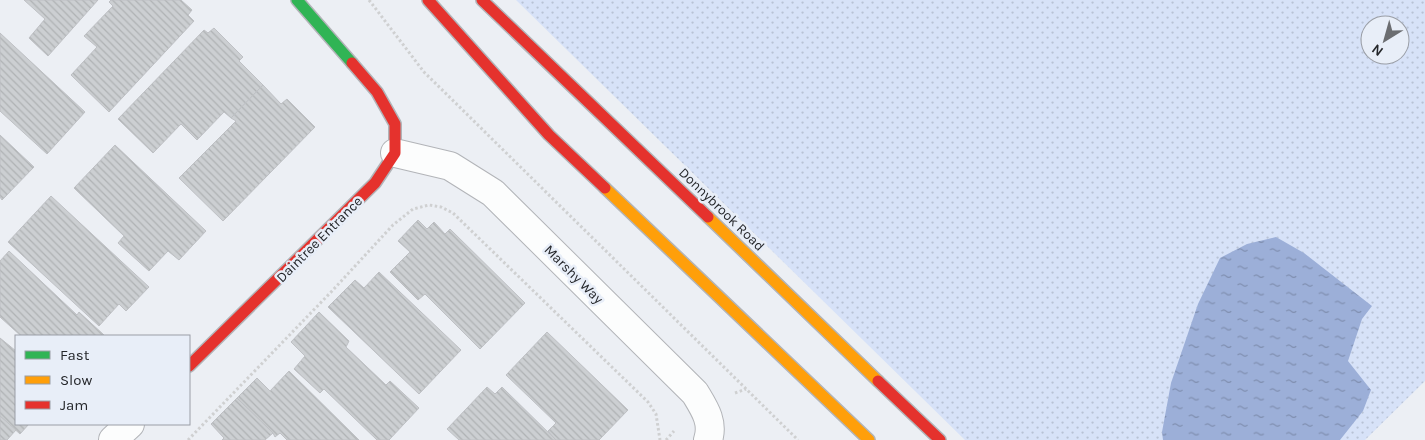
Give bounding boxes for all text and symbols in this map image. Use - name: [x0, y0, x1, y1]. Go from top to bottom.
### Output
- north arrow: [1360, 15, 1410, 65]
- text: N: [1368, 40, 1387, 60]
- street label: Donnybrook Road: [675, 164, 768, 255]
- street label: Daintree Entrance: [273, 193, 366, 286]
- street label: Marshy Way: [541, 241, 607, 308]
- legend: [15, 335, 190, 425]
- text: Fast: [60, 346, 90, 364]
- text: Slow: [60, 371, 92, 389]
- text: Jam: [60, 396, 88, 414]

